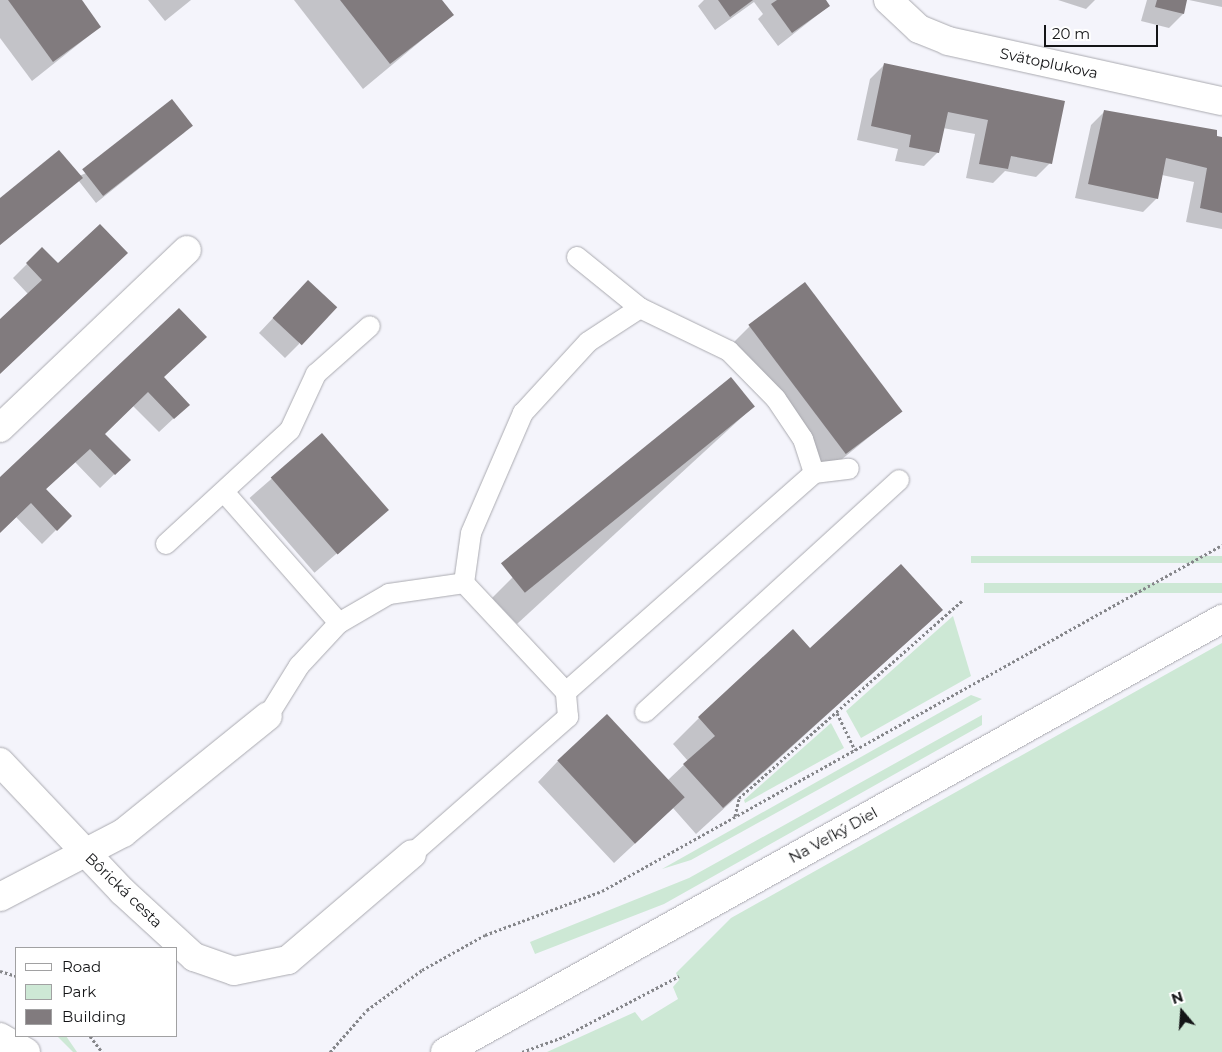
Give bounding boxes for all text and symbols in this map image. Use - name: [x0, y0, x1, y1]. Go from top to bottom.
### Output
- scale bar: [1047, 15, 1161, 47]
- text: 20 m: [1052, 24, 1090, 43]
- street label: Svätoplukova: [998, 44, 1100, 82]
- street label: Na Veľký Diel: [786, 803, 880, 867]
- street label: Bôrická cesta: [82, 849, 166, 931]
- legend: [15, 947, 178, 1037]
- text: Road: [62, 957, 101, 976]
- text: Park: [62, 982, 96, 1001]
- north arrow: [1157, 987, 1207, 1037]
- text: N: [1169, 987, 1186, 1008]
- text: Building: [62, 1007, 126, 1026]

